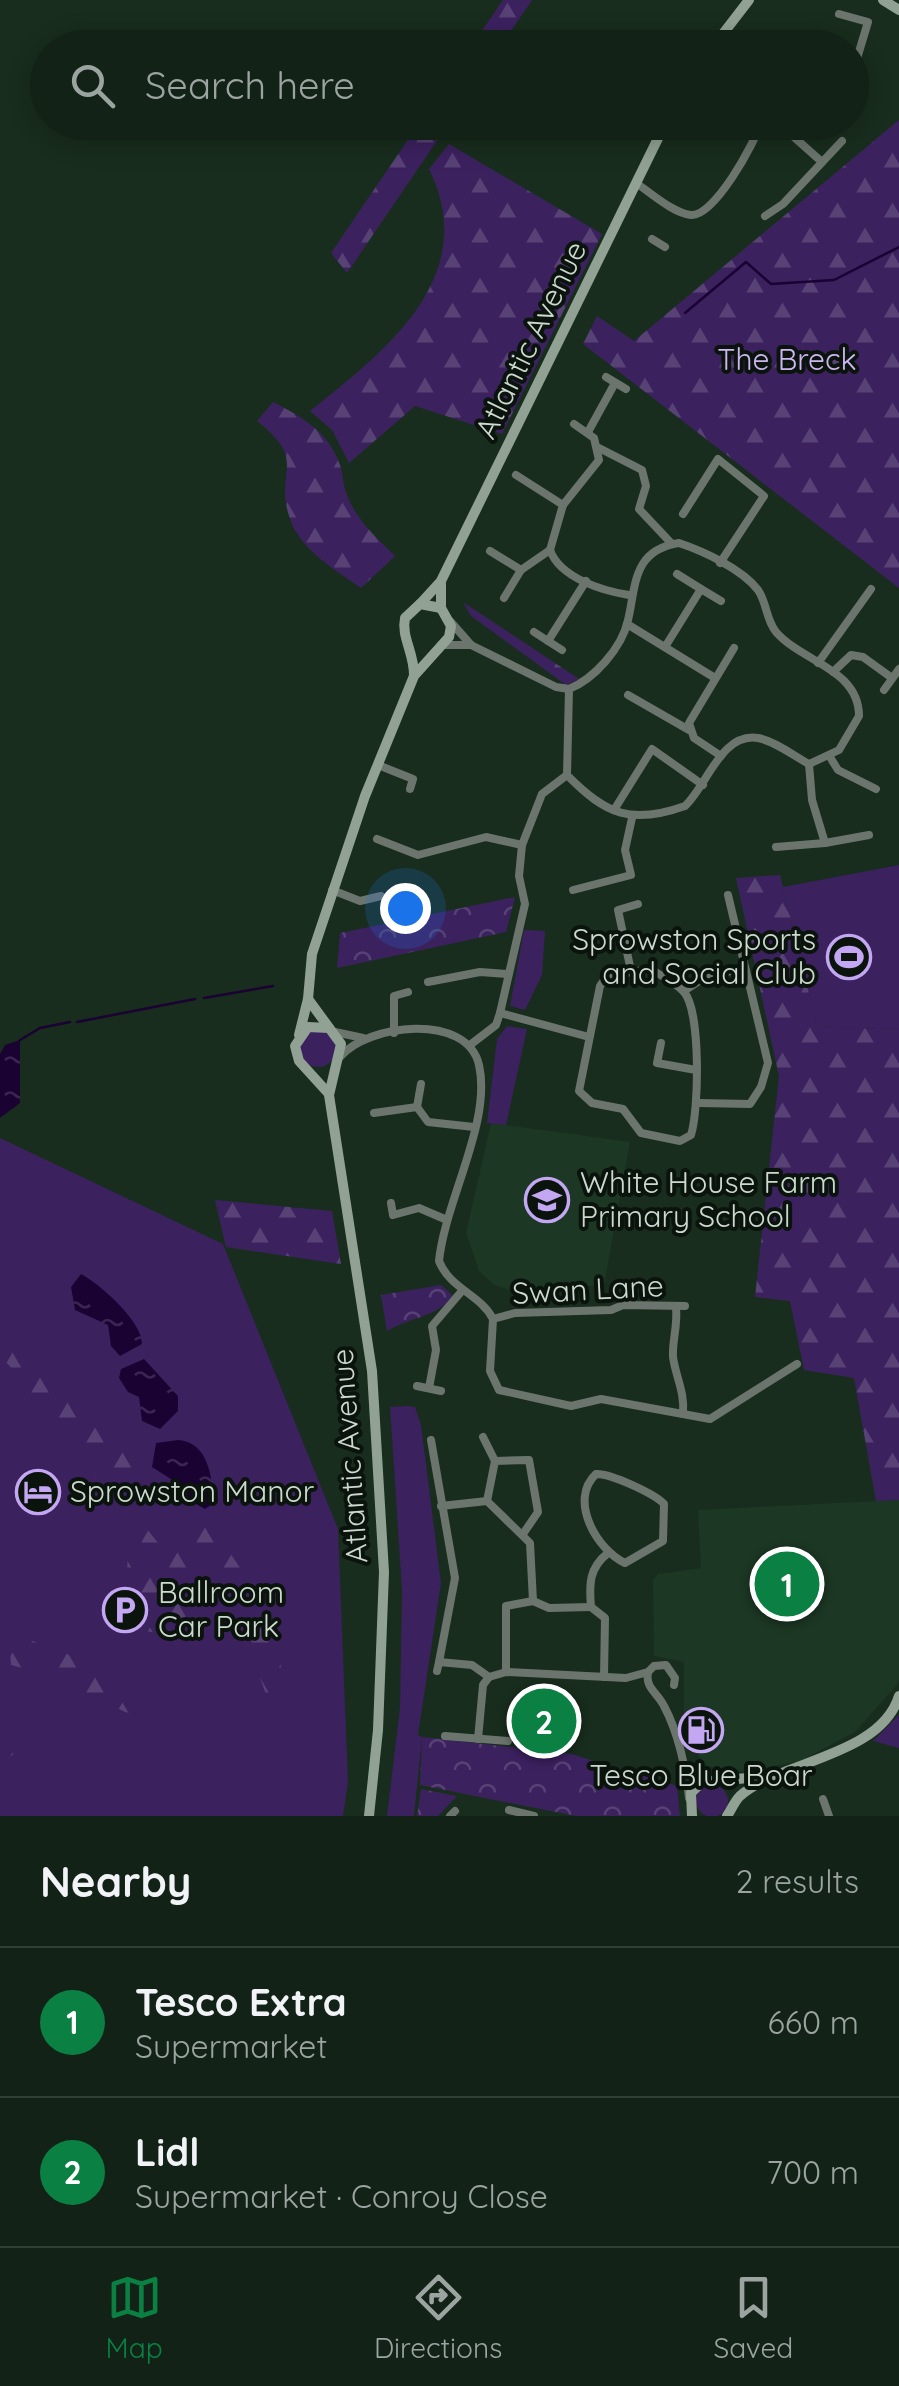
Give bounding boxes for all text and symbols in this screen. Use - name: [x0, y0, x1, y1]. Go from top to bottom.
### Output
- search box: [30, 30, 869, 140]
- icon: search: [65, 58, 120, 113]
- text: Search here: [145, 61, 355, 109]
- street label: Atlantic Avenue: [466, 235, 594, 444]
- park label: The Breck: [717, 340, 857, 378]
- your location: [380, 883, 431, 934]
- place label: Sprowston Sports and Social Club: [572, 920, 816, 992]
- sports icon: Sprowston Sports and Social Club: [826, 934, 872, 980]
- place label: White House Farm Primary School: [580, 1163, 837, 1235]
- school or university icon: White House Farm Primary School: [524, 1177, 570, 1223]
- street label: Swan Lane: [511, 1266, 665, 1312]
- street label: Atlantic Avenue: [323, 1348, 375, 1565]
- hotel icon: Sprowston Manor: [15, 1469, 61, 1515]
- place label: Sprowston Manor: [70, 1472, 315, 1510]
- pin: 1: [754, 1546, 820, 1622]
- place label: Ballroom Car Park: [158, 1573, 284, 1645]
- parking icon: Ballroom Car Park: [102, 1587, 148, 1633]
- pin: 2: [512, 1684, 576, 1758]
- fuel station icon: Tesco Blue Boar: [678, 1707, 724, 1753]
- place label: Tesco Blue Boar: [589, 1756, 813, 1794]
- text: Nearby: [40, 1855, 191, 1908]
- text: 2 results: [736, 1861, 859, 1901]
- text: Tesco Extra: [135, 1978, 347, 2026]
- text: 1: [66, 2002, 79, 2042]
- text: 660 m: [768, 2002, 859, 2042]
- text: Supermarket: [135, 2026, 327, 2066]
- text: Lidl: [135, 2128, 199, 2176]
- text: 2: [63, 2152, 82, 2192]
- text: 700 m: [767, 2152, 859, 2192]
- text: Supermarket · Conroy Close: [135, 2176, 548, 2216]
- tab: Map: [106, 2270, 163, 2365]
- tab: Directions: [374, 2270, 502, 2365]
- tab: Saved: [714, 2270, 793, 2365]

